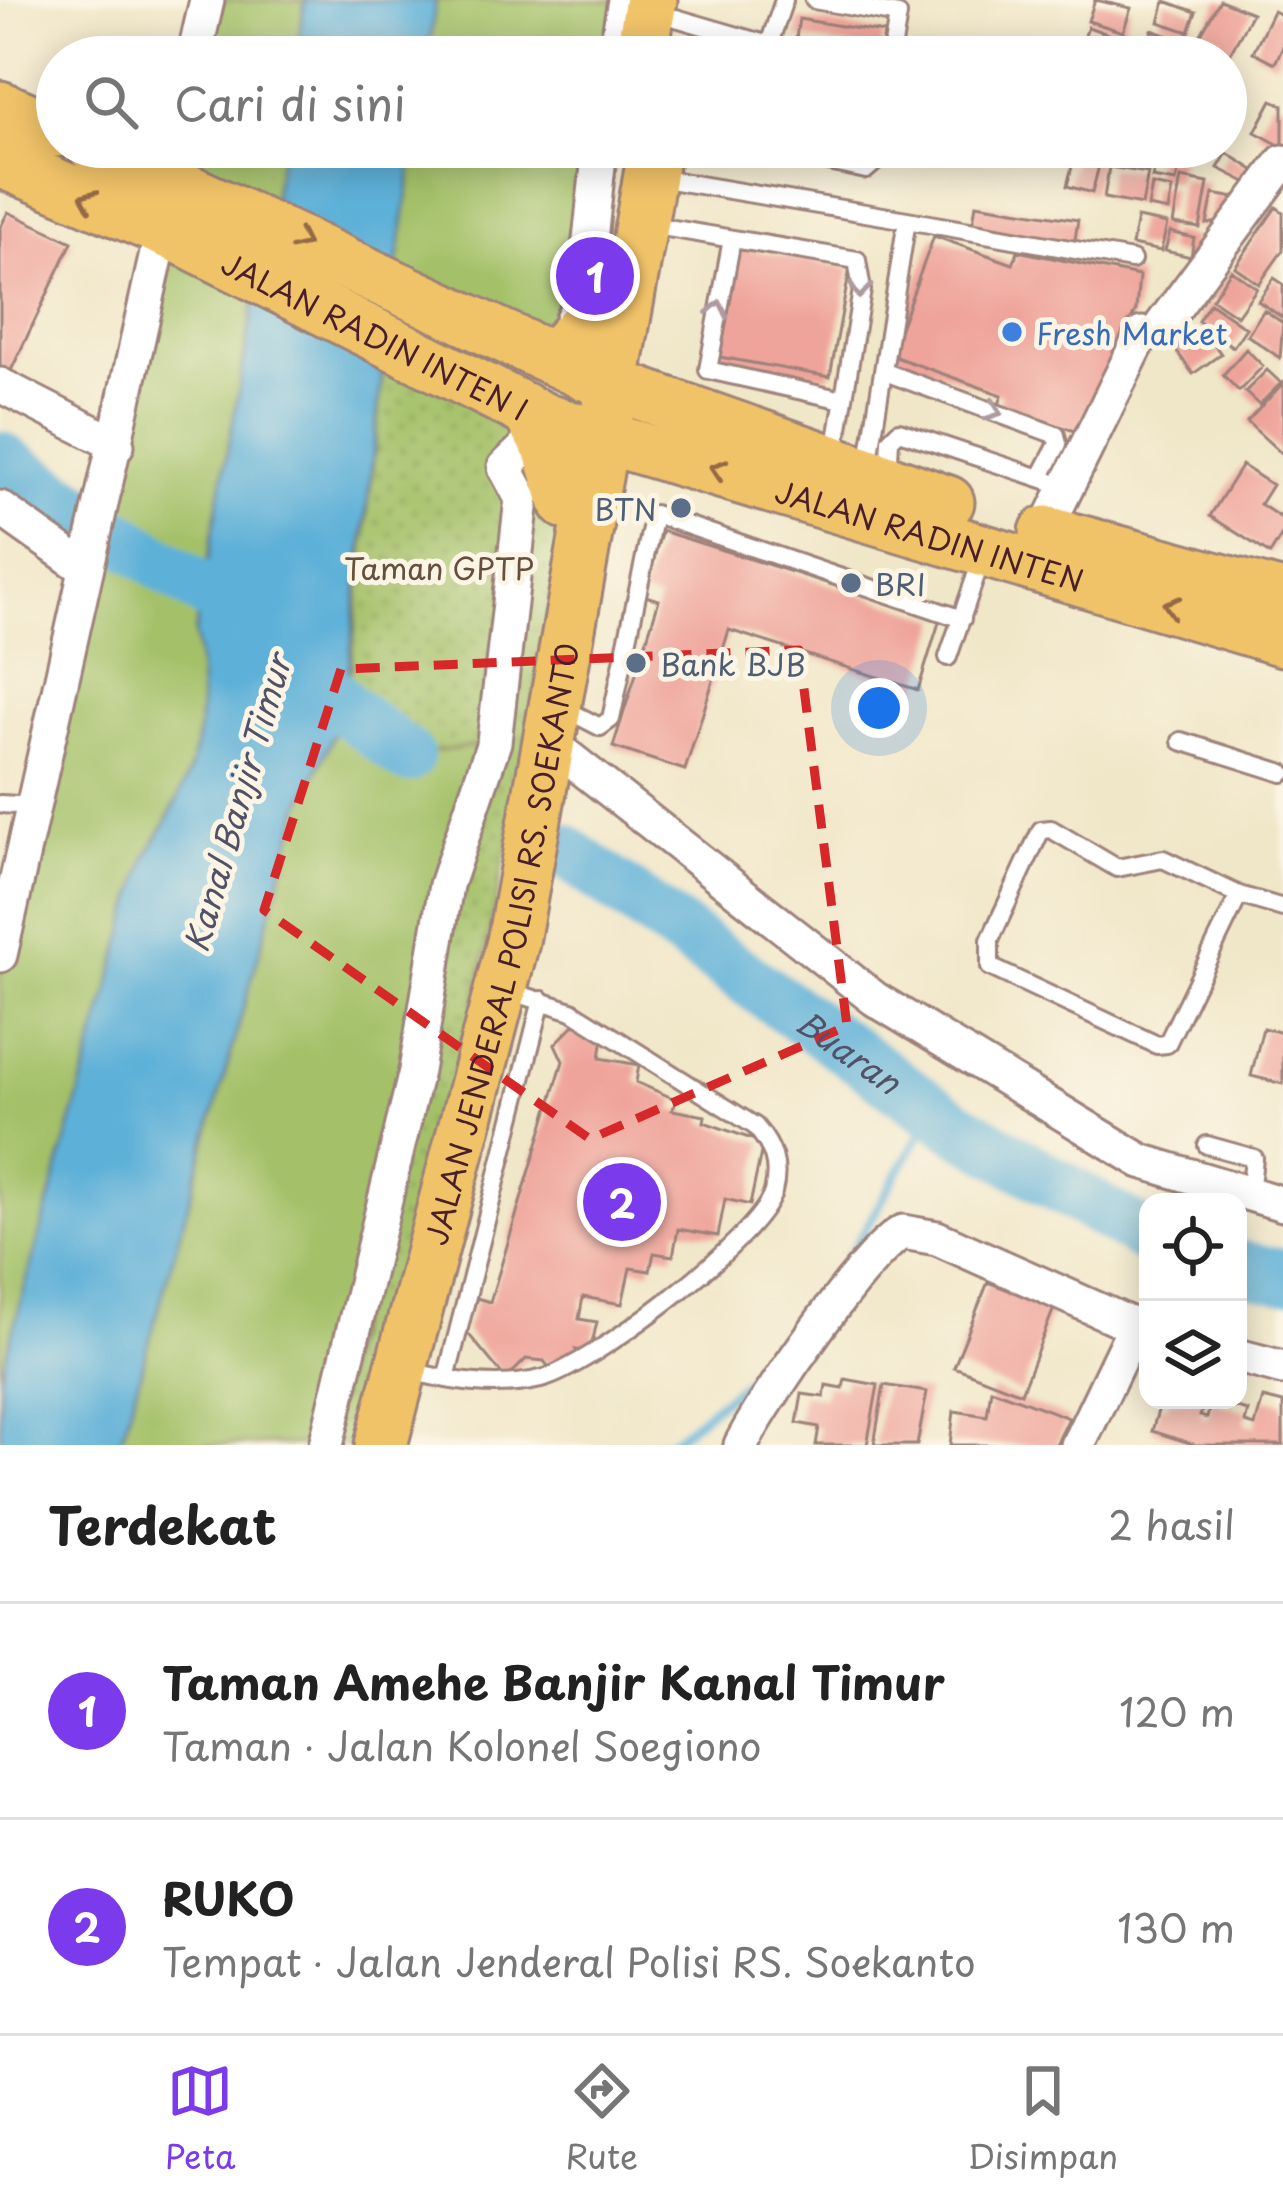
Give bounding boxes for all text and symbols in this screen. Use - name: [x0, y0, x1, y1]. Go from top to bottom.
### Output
- search box: [36, 36, 1247, 168]
- text: Cari di sini: [174, 68, 406, 136]
- icon: search: [78, 69, 144, 135]
- one-way arrow: [79, 189, 100, 213]
- one-way arrow: [289, 227, 310, 250]
- pin: 1: [556, 231, 634, 321]
- street label: JALAN RADIN INTEN I: [214, 240, 537, 430]
- one-way arrow: [848, 281, 873, 300]
- one-way arrow: [704, 300, 729, 320]
- place label: Fresh Market: [1036, 310, 1228, 355]
- marker: Fresh Market: [999, 319, 1025, 345]
- one-way arrow: [982, 397, 1003, 421]
- one-way arrow: [708, 458, 729, 483]
- street label: JALAN RADIN INTEN: [770, 467, 1089, 602]
- place label: BTN: [594, 486, 657, 531]
- marker: BTN: [668, 495, 694, 521]
- park label: Taman GPTP: [344, 545, 534, 590]
- place label: BRI: [875, 561, 926, 606]
- marker: BRI: [838, 570, 864, 596]
- one-way arrow: [1161, 595, 1182, 620]
- street label: JALAN JENDERAL POLISI RS. SOEKANTO: [412, 639, 589, 1250]
- place label: Bank BJB: [660, 641, 806, 686]
- water label: Kanal Banjir Timur: [170, 644, 304, 957]
- marker: Bank BJB: [623, 650, 649, 676]
- your location: [849, 678, 909, 738]
- water label: Buaran: [787, 997, 913, 1106]
- pin: 2: [583, 1157, 661, 1247]
- map controls: [1139, 1193, 1247, 1409]
- button: locate: [1139, 1193, 1247, 1301]
- button: layers: [1139, 1301, 1247, 1409]
- text: Terdekat: [48, 1485, 277, 1562]
- text: 2 hasil: [1108, 1494, 1235, 1553]
- text: Taman Amehe Banjir Kanal Timur: [162, 1647, 945, 1715]
- text: 1: [78, 1681, 96, 1740]
- text: 120 m: [1119, 1681, 1235, 1740]
- text: Taman · Jalan Kolonel Soegiono: [162, 1715, 762, 1774]
- text: RUKO: [162, 1863, 294, 1931]
- text: 2: [73, 1897, 101, 1956]
- text: 130 m: [1117, 1897, 1235, 1956]
- text: Tempat · Jalan Jenderal Polisi RS. Soekanto: [162, 1931, 976, 1990]
- tab: Peta: [165, 2058, 236, 2180]
- tab: Rute: [565, 2058, 638, 2180]
- tab: Disimpan: [968, 2058, 1118, 2180]

